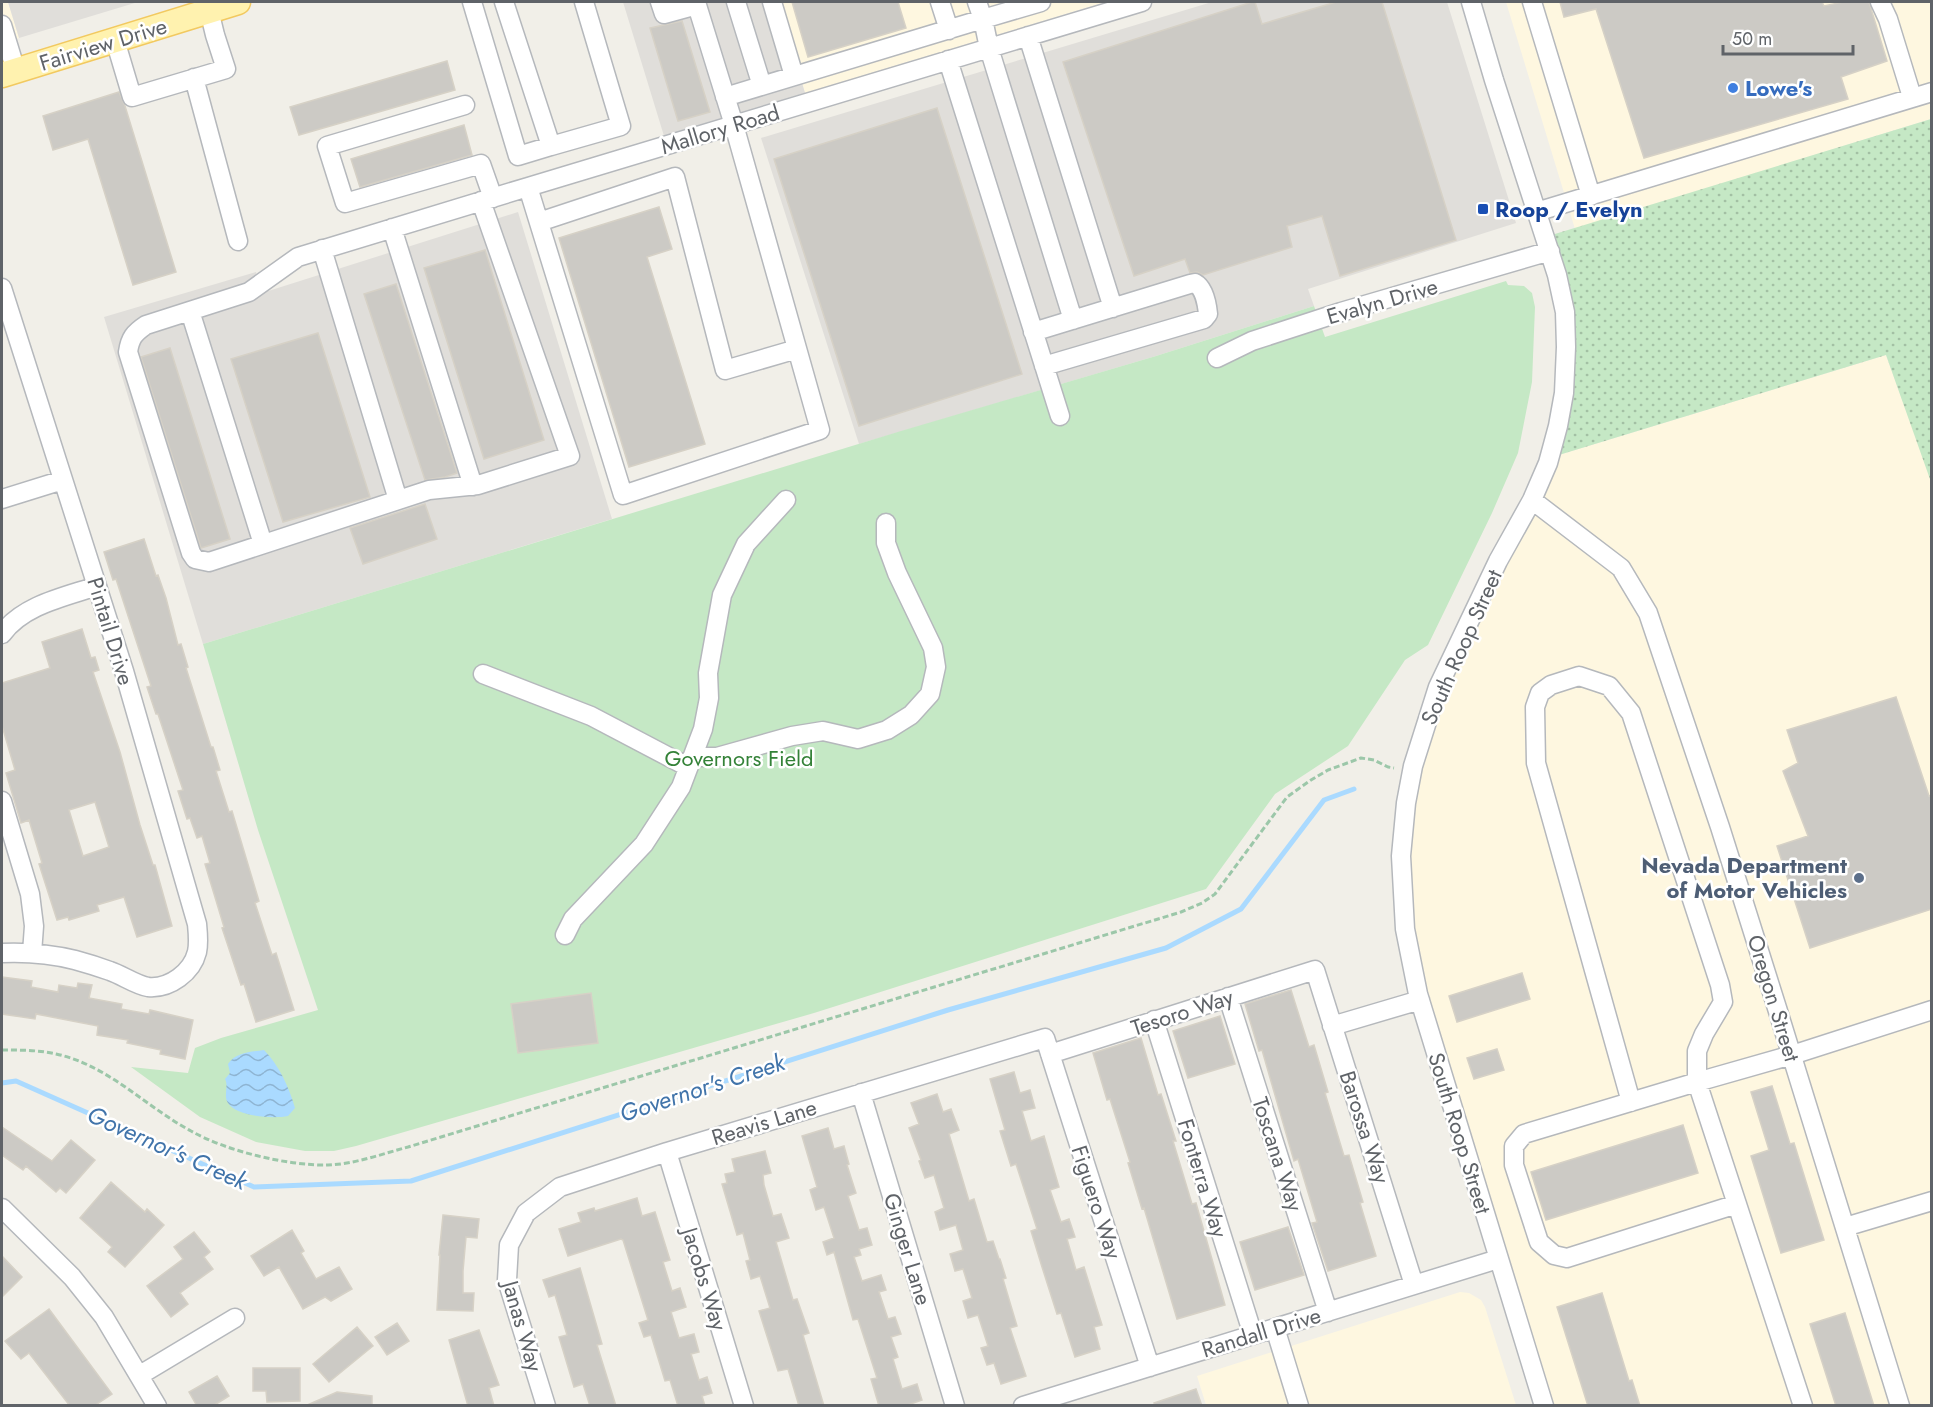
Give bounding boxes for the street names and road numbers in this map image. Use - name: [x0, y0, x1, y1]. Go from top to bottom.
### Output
- street label: Fairview Drive: [35, 9, 171, 79]
- street label: Mallory Road: [657, 96, 783, 162]
- street label: Evalyn Drive: [1323, 270, 1441, 332]
- street label: South Roop Street: [1412, 564, 1510, 730]
- street label: Pintail Drive: [79, 573, 143, 689]
- street label: Oregon Street: [1740, 931, 1809, 1066]
- street label: Tesoro Way: [1127, 980, 1238, 1044]
- street label: South Roop Street: [1420, 1048, 1500, 1218]
- street label: Barossa Way: [1332, 1067, 1398, 1188]
- street label: Reavis Lane: [708, 1091, 820, 1153]
- street label: Toscana Way: [1244, 1093, 1312, 1216]
- street label: Fonterra Way: [1170, 1115, 1236, 1242]
- street label: Figuero Way: [1064, 1141, 1131, 1263]
- street label: Ginger Lane: [876, 1189, 940, 1309]
- street label: Jacobs Way: [673, 1221, 736, 1335]
- street label: Janas Way: [494, 1274, 551, 1376]
- street label: Randall Drive: [1197, 1299, 1325, 1365]

